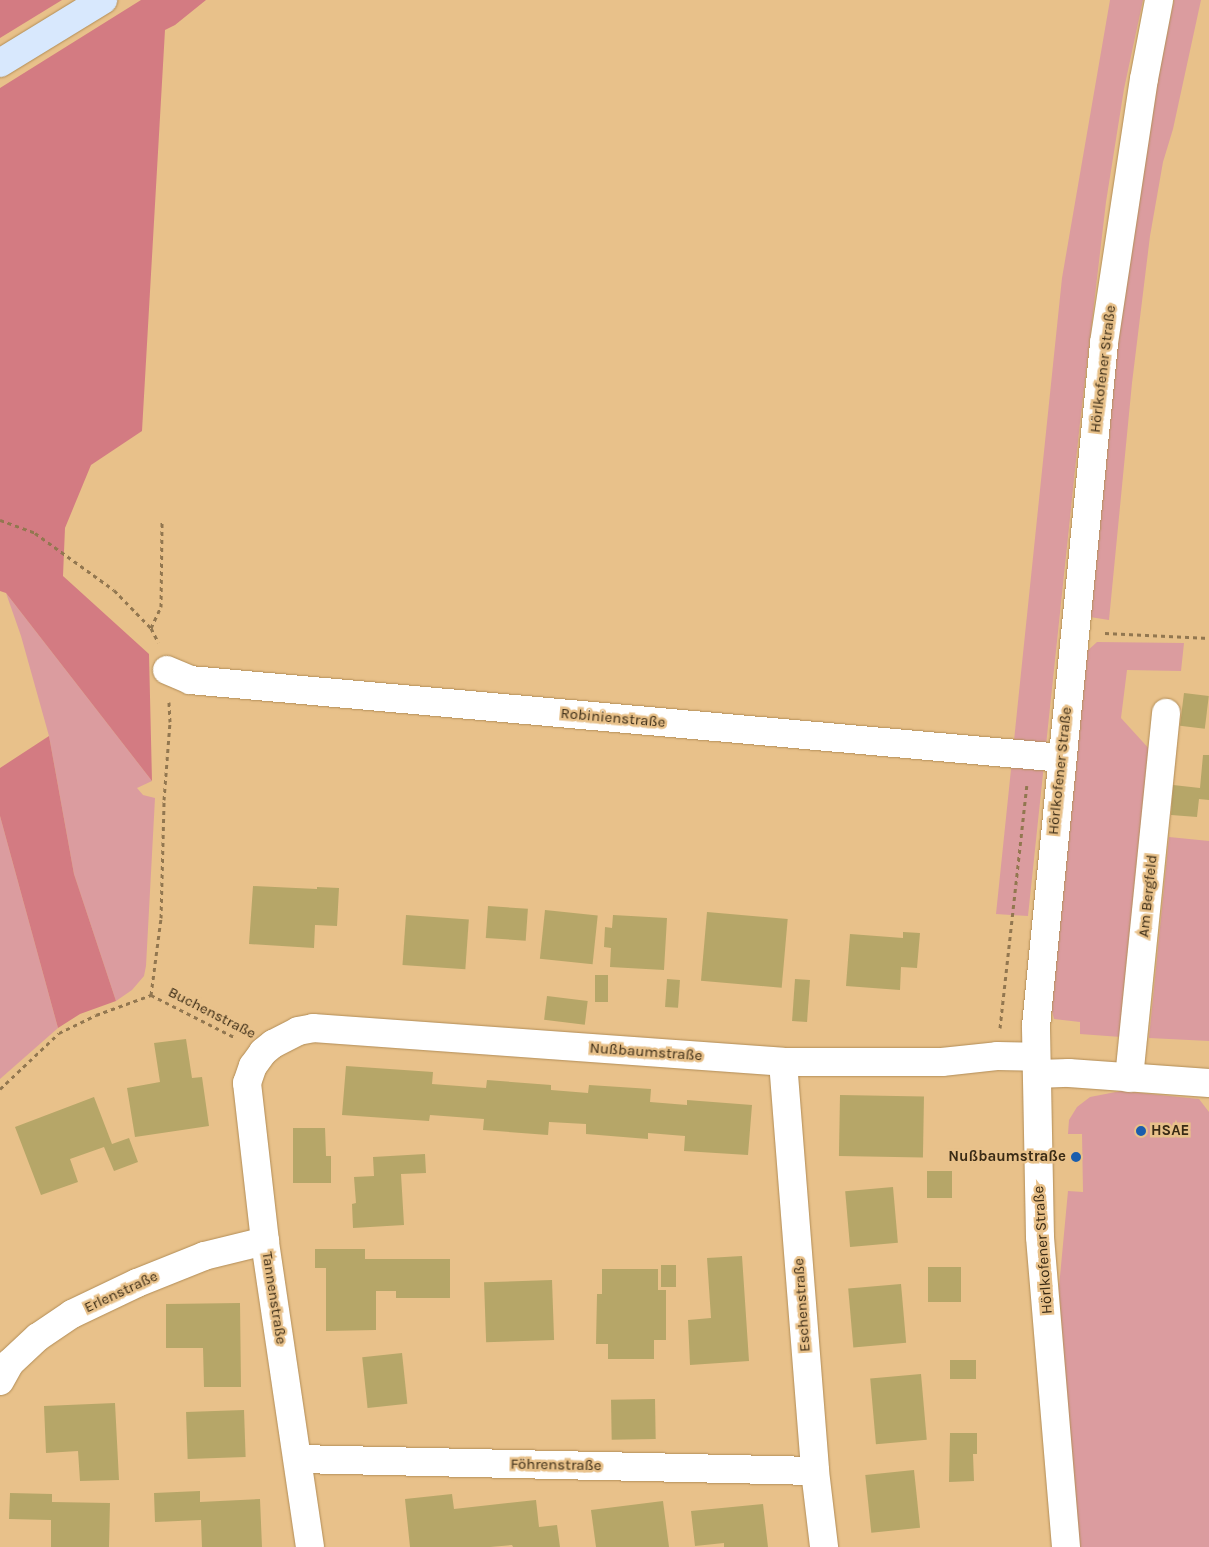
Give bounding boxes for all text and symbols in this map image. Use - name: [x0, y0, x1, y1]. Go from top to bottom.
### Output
- street label: Hörlkofener Straße: [1086, 304, 1120, 434]
- street label: Robinienstraße: [560, 704, 666, 732]
- street label: Hörlkofener Straße: [1044, 706, 1076, 836]
- street label: Am Bergfeld: [1135, 854, 1161, 938]
- street label: Buchenstraße: [165, 983, 259, 1043]
- street label: Nußbaumstraße: [589, 1039, 703, 1065]
- place label: HSAE: [1151, 1122, 1189, 1140]
- marker: HSAE: [1135, 1125, 1147, 1137]
- place label: Nußbaumstraße: [948, 1148, 1066, 1166]
- marker: Nußbaumstraße: [1070, 1151, 1082, 1163]
- street label: Hörlkofener Straße: [1030, 1185, 1056, 1315]
- street label: Tannenstraße: [258, 1250, 290, 1346]
- street label: Eschenstraße: [790, 1258, 814, 1352]
- street label: Erlenstraße: [81, 1267, 161, 1317]
- street label: Föhrenstraße: [510, 1455, 602, 1475]

